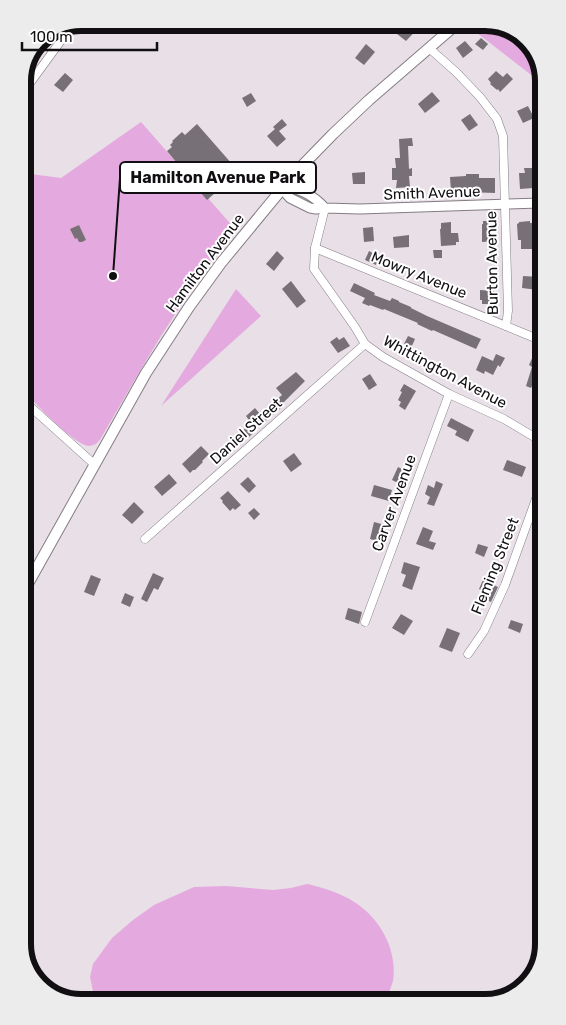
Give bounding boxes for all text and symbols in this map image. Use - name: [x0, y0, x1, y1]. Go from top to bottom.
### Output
- scale bar: [22, 20, 158, 52]
- text: 100 m: [30, 28, 72, 46]
- callout: Hamilton Avenue Park: [120, 162, 316, 193]
- text: Hamilton Avenue Park: [130, 168, 306, 187]
- street label: Smith Avenue: [383, 182, 481, 204]
- street label: Hamilton Avenue: [162, 210, 248, 316]
- street label: Burton Avenue: [482, 211, 502, 315]
- street label: Mowry Avenue: [368, 248, 470, 302]
- street label: Whittington Avenue: [380, 332, 510, 412]
- street label: Daniel Street: [206, 394, 286, 468]
- street label: Carver Avenue: [368, 452, 420, 554]
- street label: Fleming Street: [467, 515, 523, 617]

